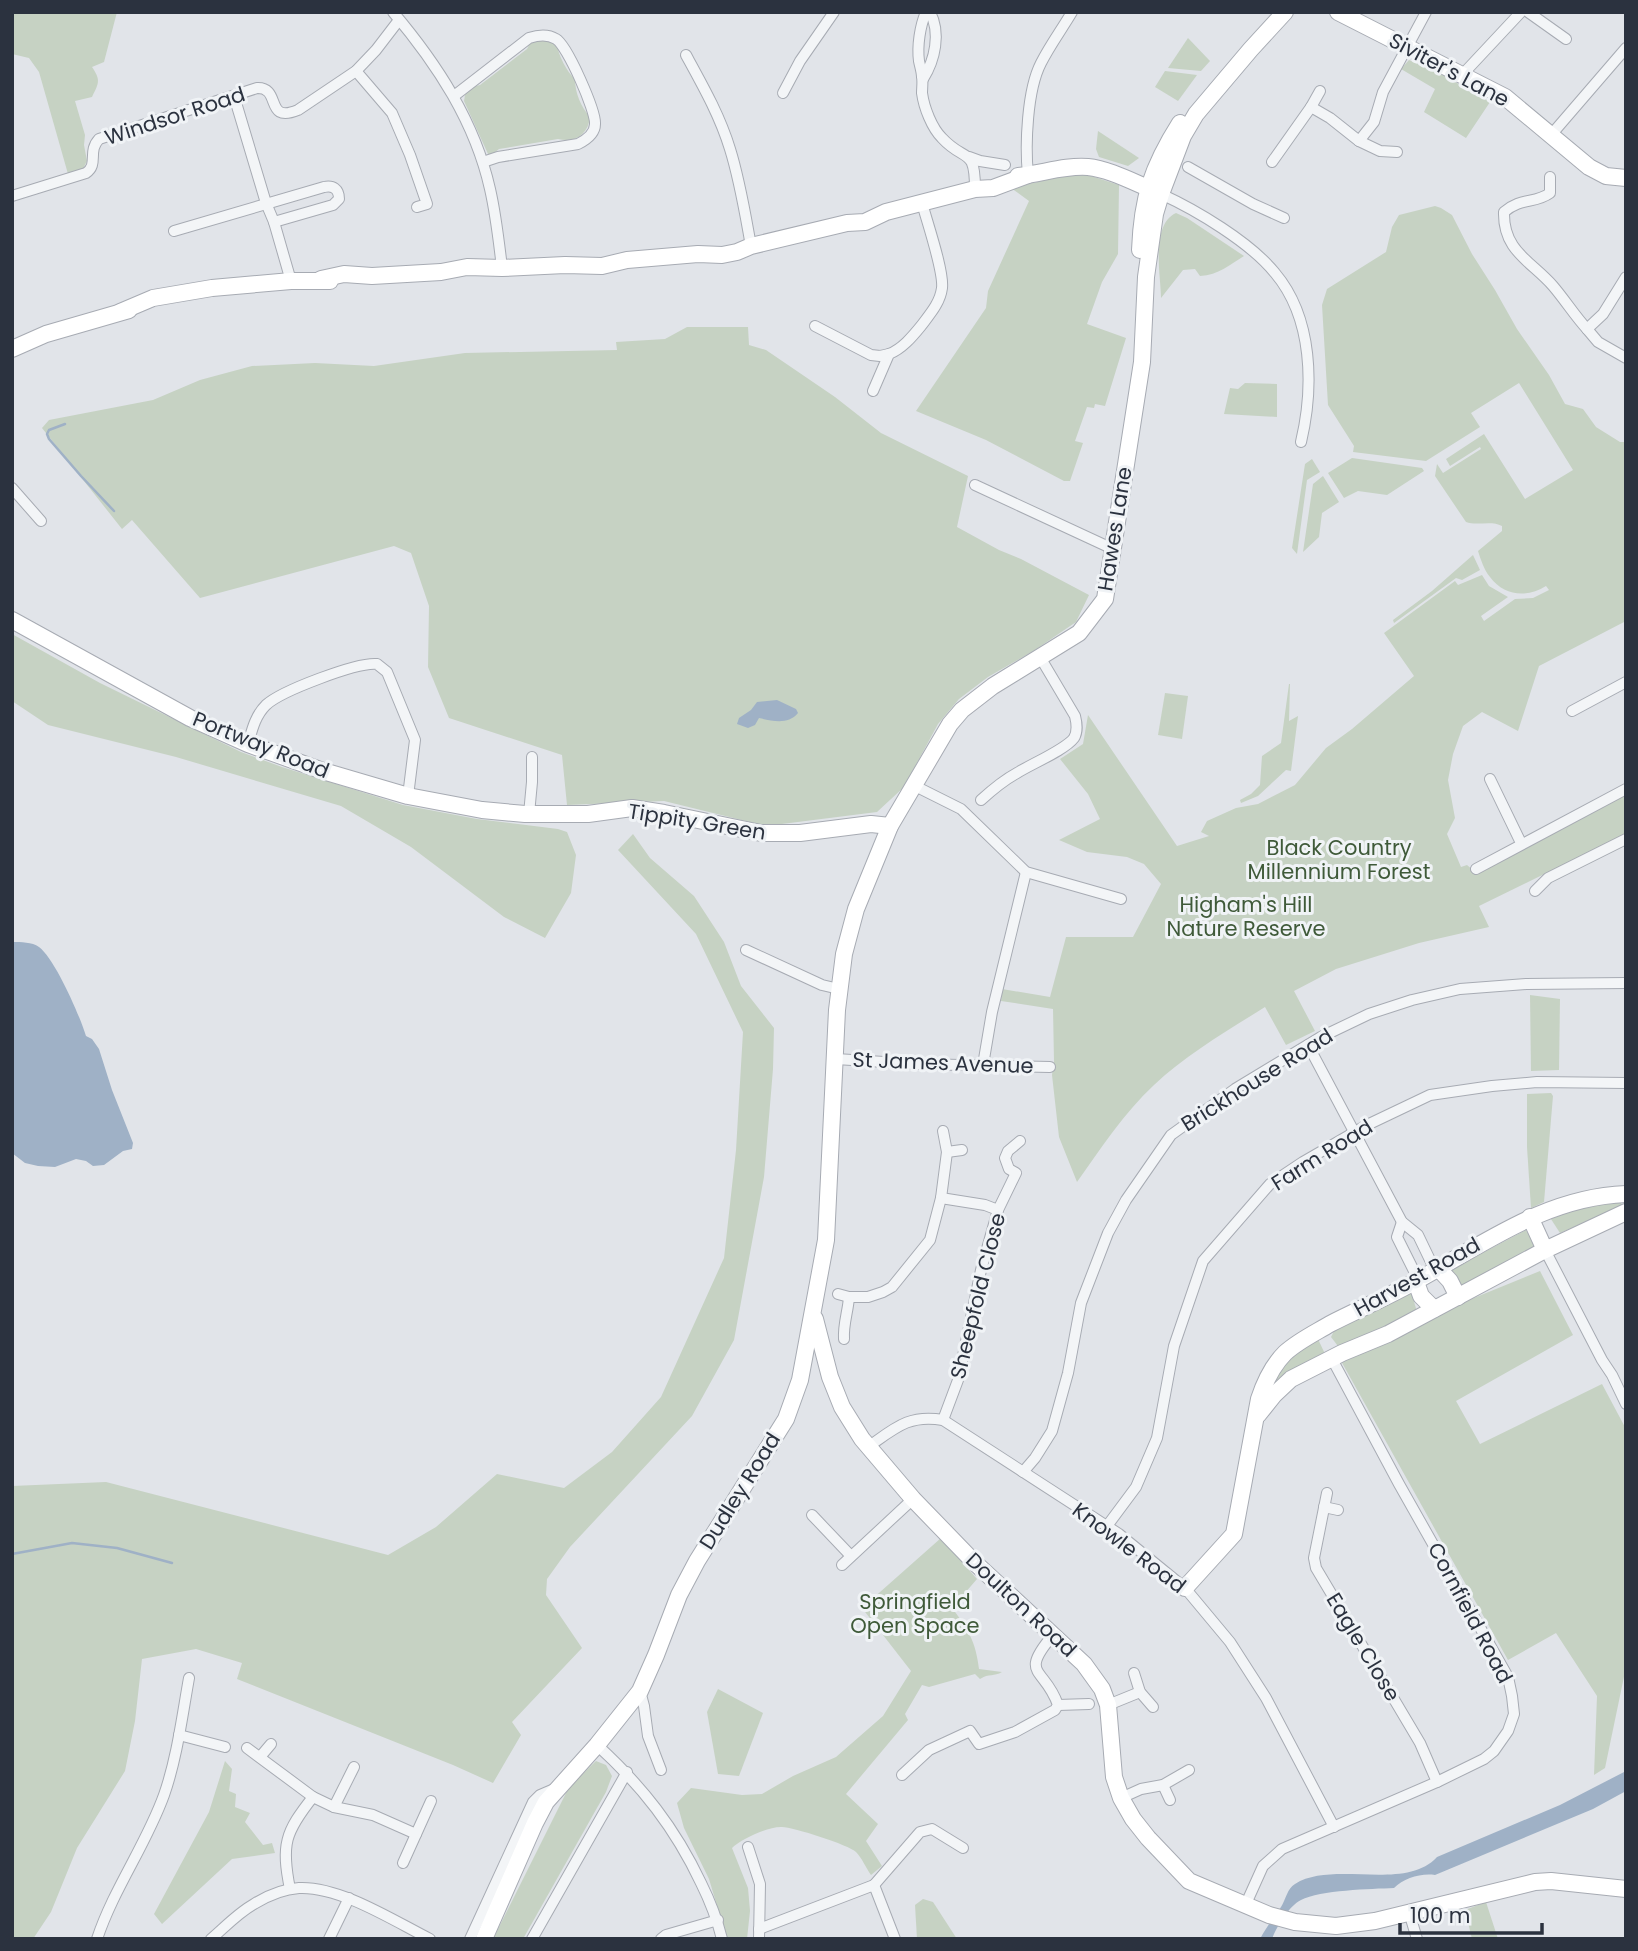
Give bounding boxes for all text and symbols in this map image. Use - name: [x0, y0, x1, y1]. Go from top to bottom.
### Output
- street label: Siviter's Lane: [1384, 26, 1515, 113]
- street label: Windsor Road: [101, 79, 249, 152]
- street label: Hawes Lane: [1090, 465, 1139, 593]
- street label: Portway Road: [189, 704, 334, 785]
- street label: Tippity Green: [626, 796, 768, 847]
- park label: Black Country Millennium Forest: [1248, 833, 1430, 886]
- park label: Higham's Hill Nature Reserve: [1167, 890, 1325, 943]
- street label: Brickhouse Road: [1175, 1021, 1338, 1138]
- street label: St James Avenue: [852, 1045, 1034, 1080]
- street label: Farm Road: [1266, 1112, 1378, 1197]
- street label: Sheepfold Close: [943, 1210, 1012, 1382]
- street label: Harvest Road: [1348, 1230, 1485, 1323]
- street label: Dudley Road: [692, 1427, 787, 1555]
- street label: Knowle Road: [1067, 1495, 1192, 1600]
- street label: Cornfield Road: [1421, 1537, 1520, 1688]
- street label: Doulton Road: [960, 1546, 1083, 1664]
- park label: Springfield Open Space: [850, 1587, 980, 1640]
- street label: Eagle Close: [1320, 1587, 1407, 1706]
- scale bar: [1400, 1892, 1542, 1936]
- text: 100 m: [1410, 1901, 1470, 1930]

